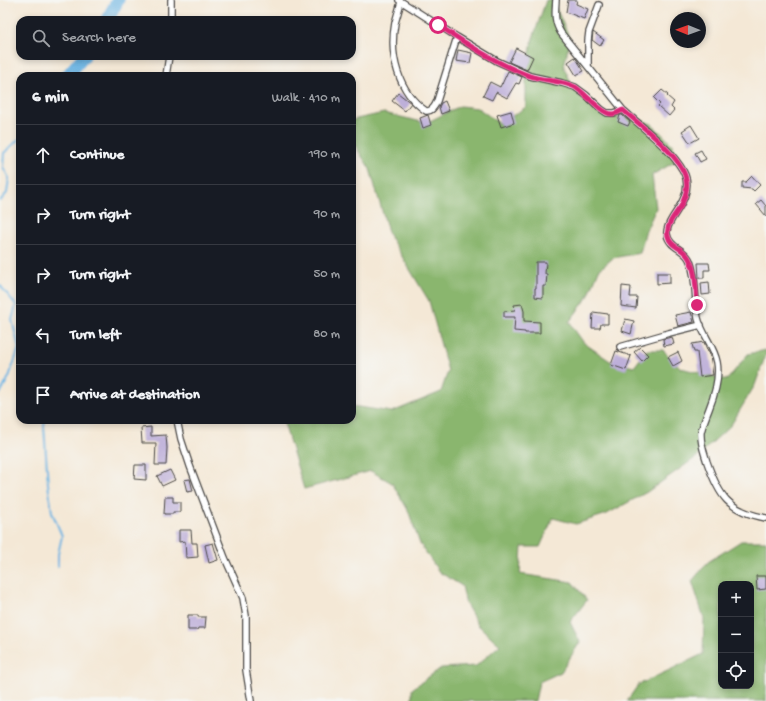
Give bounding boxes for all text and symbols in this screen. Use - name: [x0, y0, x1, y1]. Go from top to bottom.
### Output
- north arrow: [670, 12, 706, 48]
- search box: [16, 16, 356, 60]
- route start: [429, 16, 447, 34]
- icon: search: [30, 27, 52, 49]
- text: Search here: [62, 29, 136, 47]
- text: 6 min: [32, 88, 68, 108]
- text: Walk · 410 m: [272, 91, 340, 106]
- icon: ahead: [32, 144, 54, 166]
- text: Continue: [70, 146, 124, 164]
- text: 190 m: [309, 147, 340, 162]
- icon: right: [32, 204, 54, 226]
- text: Turn right: [70, 206, 130, 224]
- text: 90 m: [314, 207, 340, 222]
- icon: right: [32, 264, 54, 286]
- text: Turn right: [70, 266, 130, 284]
- text: 50 m: [313, 267, 340, 282]
- route end: [688, 296, 706, 314]
- icon: left: [32, 324, 54, 346]
- text: Turn left: [70, 326, 121, 344]
- text: 80 m: [313, 327, 340, 342]
- icon: arrive: [32, 384, 54, 406]
- text: Arrive at destination: [70, 386, 200, 404]
- map controls: [718, 581, 754, 689]
- button: +: [718, 581, 754, 617]
- button: −: [718, 617, 754, 653]
- button: locate: [718, 653, 754, 689]

